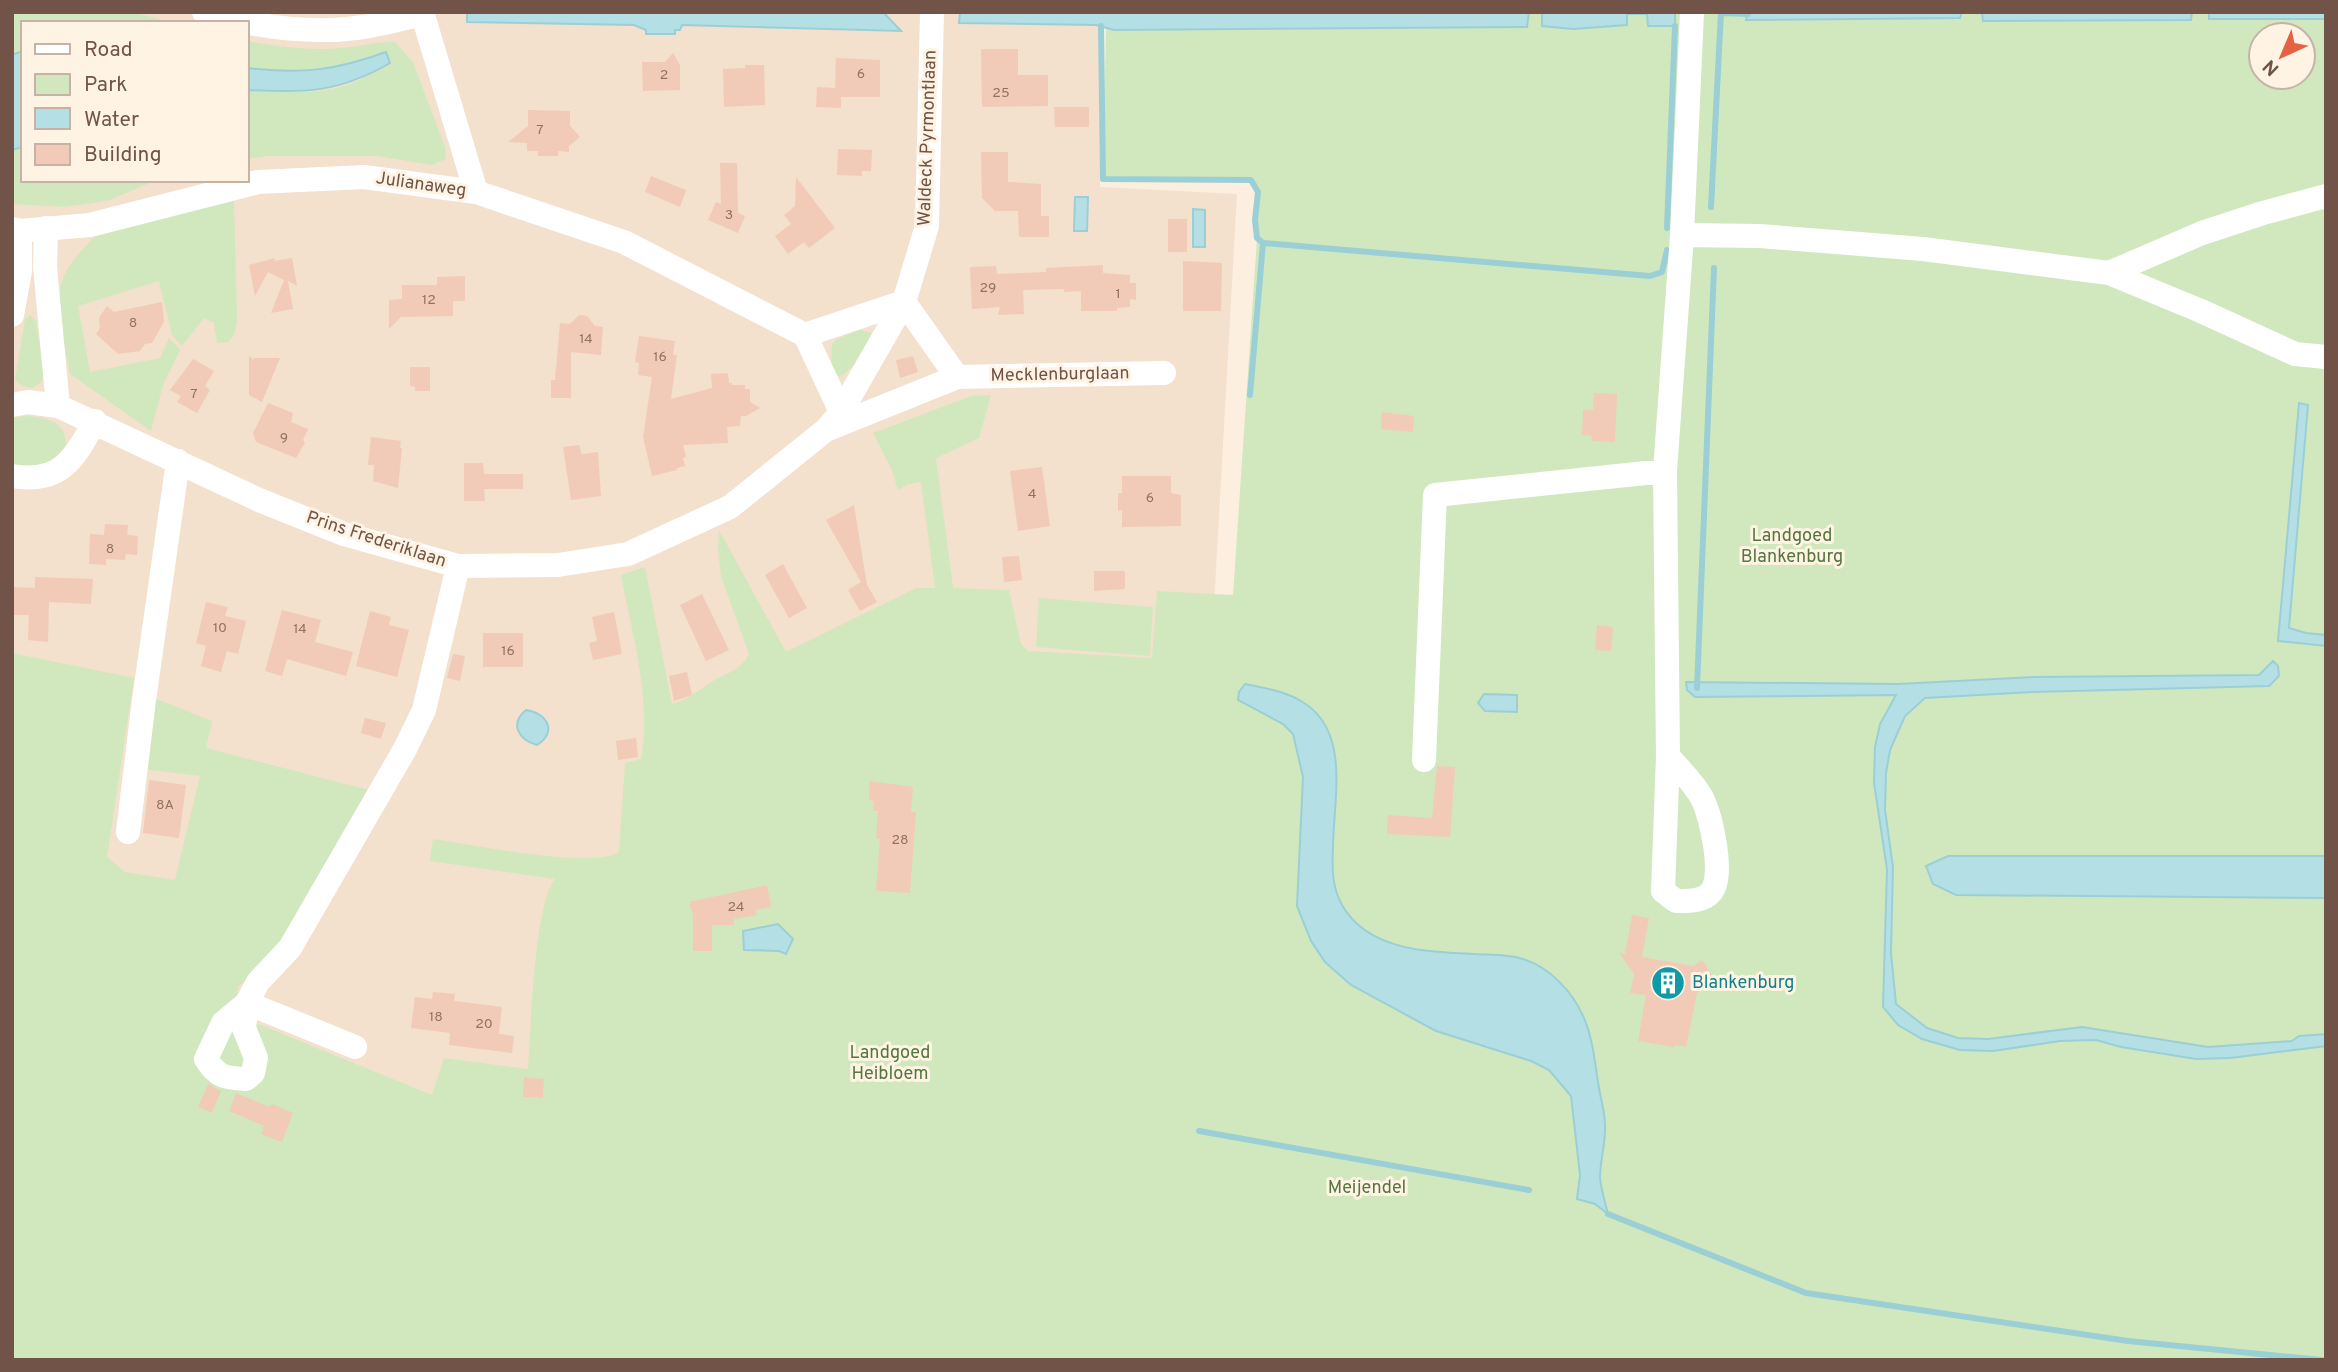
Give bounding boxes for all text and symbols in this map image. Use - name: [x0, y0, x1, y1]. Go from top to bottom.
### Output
- legend: [21, 21, 248, 182]
- north arrow: [2247, 21, 2317, 91]
- text: Road: [84, 37, 133, 64]
- street label: Waldeck Pyrmontlaan: [913, 50, 943, 226]
- text: N: [2258, 53, 2285, 80]
- house number: 6: [857, 66, 865, 83]
- house number: 2: [660, 67, 668, 84]
- text: Park: [84, 72, 127, 99]
- house number: 25: [992, 85, 1010, 102]
- text: Water: [84, 107, 139, 134]
- house number: 7: [536, 122, 544, 139]
- text: Building: [84, 142, 162, 169]
- street label: Julianaweg: [374, 167, 468, 203]
- house number: 3: [725, 207, 733, 224]
- house number: 29: [980, 280, 996, 297]
- house number: 1: [1115, 286, 1121, 303]
- house number: 12: [422, 292, 436, 309]
- house number: 8: [129, 315, 137, 332]
- house number: 14: [579, 331, 593, 348]
- house number: 16: [653, 349, 667, 366]
- street label: Mecklenburglaan: [990, 362, 1130, 388]
- house number: 7: [190, 386, 198, 403]
- house number: 9: [280, 430, 288, 447]
- house number: 4: [1028, 486, 1036, 503]
- house number: 6: [1146, 490, 1154, 507]
- street label: Prins Frederiklaan: [303, 506, 449, 574]
- park label: Landgoed Blankenburg: [1741, 525, 1843, 569]
- house number: 8: [106, 541, 114, 558]
- house number: 10: [213, 620, 227, 637]
- house number: 14: [293, 621, 307, 638]
- house number: 16: [501, 643, 515, 660]
- house number: 8A: [156, 797, 174, 814]
- house number: 28: [891, 832, 909, 849]
- house number: 24: [727, 899, 745, 916]
- building icon: Blankenburg: [1649, 964, 1687, 1002]
- place label: Blankenburg: [1692, 972, 1794, 995]
- house number: 18: [429, 1009, 443, 1026]
- house number: 20: [475, 1016, 493, 1033]
- park label: Landgoed Heibloem: [850, 1042, 930, 1086]
- park label: Meijendel: [1328, 1177, 1406, 1200]

